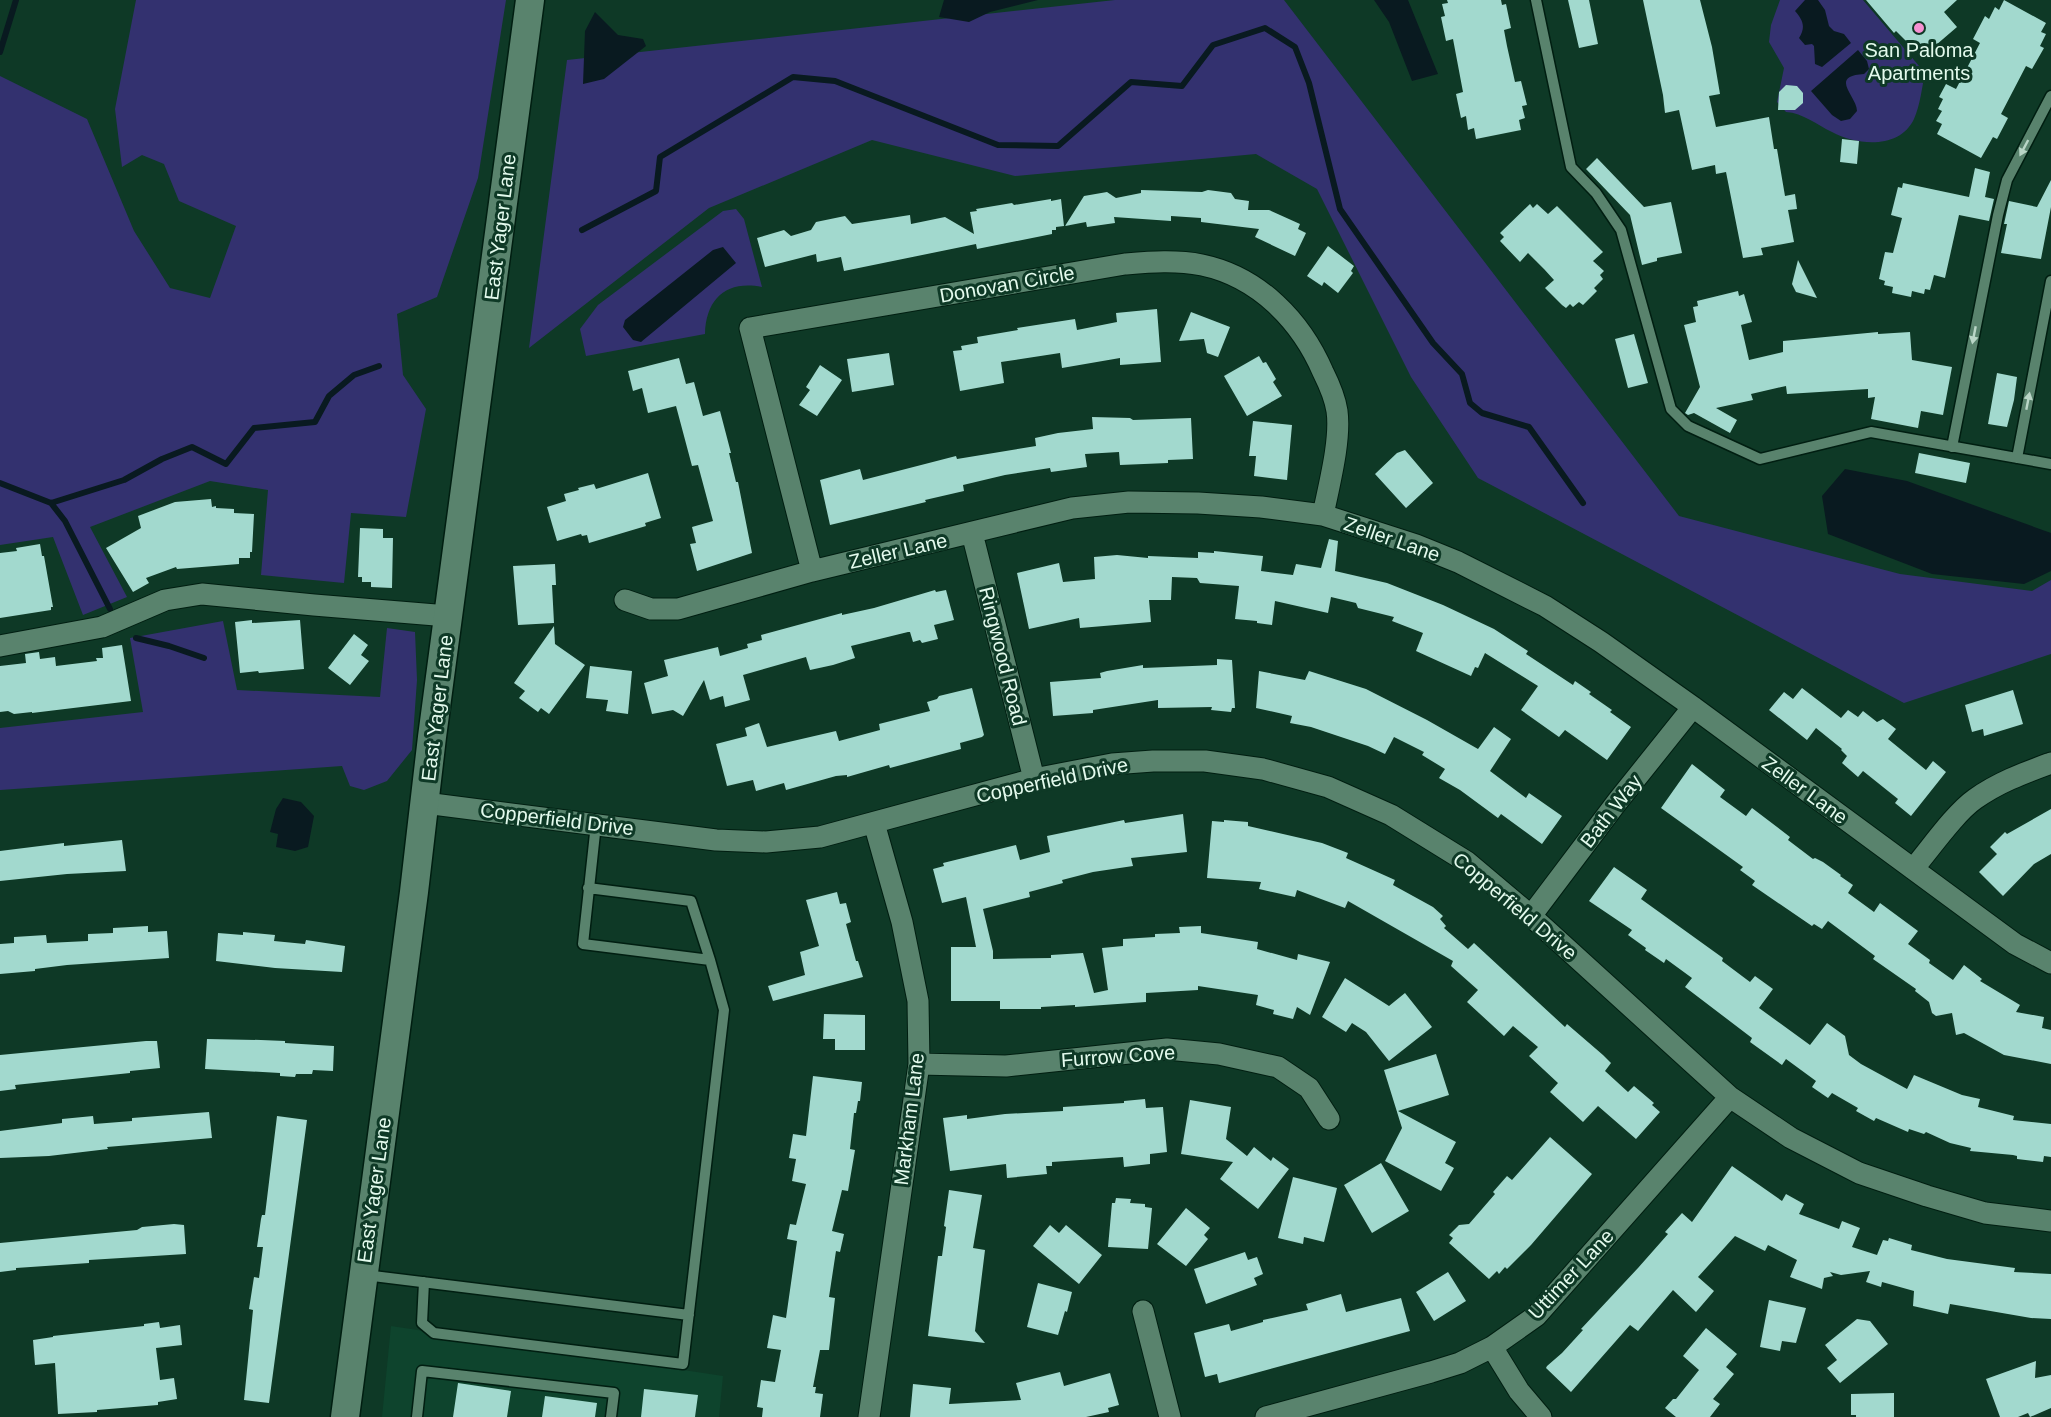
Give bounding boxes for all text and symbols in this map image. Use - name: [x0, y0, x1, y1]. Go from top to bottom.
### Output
- marker: San Paloma Apartments: [1912, 21, 1926, 35]
- place label: San Paloma Apartments: [1865, 39, 1974, 84]
- one-way arrow: [2019, 139, 2029, 156]
- street label: East Yager Lane: [480, 153, 520, 301]
- street label: Donovan Circle: [938, 261, 1076, 307]
- one-way arrow: [1969, 326, 1978, 345]
- one-way arrow: [2024, 391, 2033, 410]
- street label: Zeller Lane: [1341, 512, 1443, 566]
- street label: Zeller Lane: [847, 529, 949, 573]
- street label: Ringwood Road: [975, 584, 1031, 728]
- street label: East Yager Lane: [417, 634, 457, 782]
- street label: Zeller Lane: [1758, 752, 1852, 828]
- street label: Copperfield Drive: [974, 753, 1130, 807]
- street label: Bath Way: [1576, 770, 1646, 852]
- street label: Copperfield Drive: [479, 799, 635, 839]
- street label: Copperfield Drive: [1449, 848, 1581, 964]
- street label: Furrow Cove: [1060, 1041, 1176, 1071]
- street label: Markham Lane: [890, 1051, 928, 1187]
- street label: East Yager Lane: [353, 1116, 395, 1264]
- street label: Uttimer Lane: [1524, 1225, 1618, 1323]

